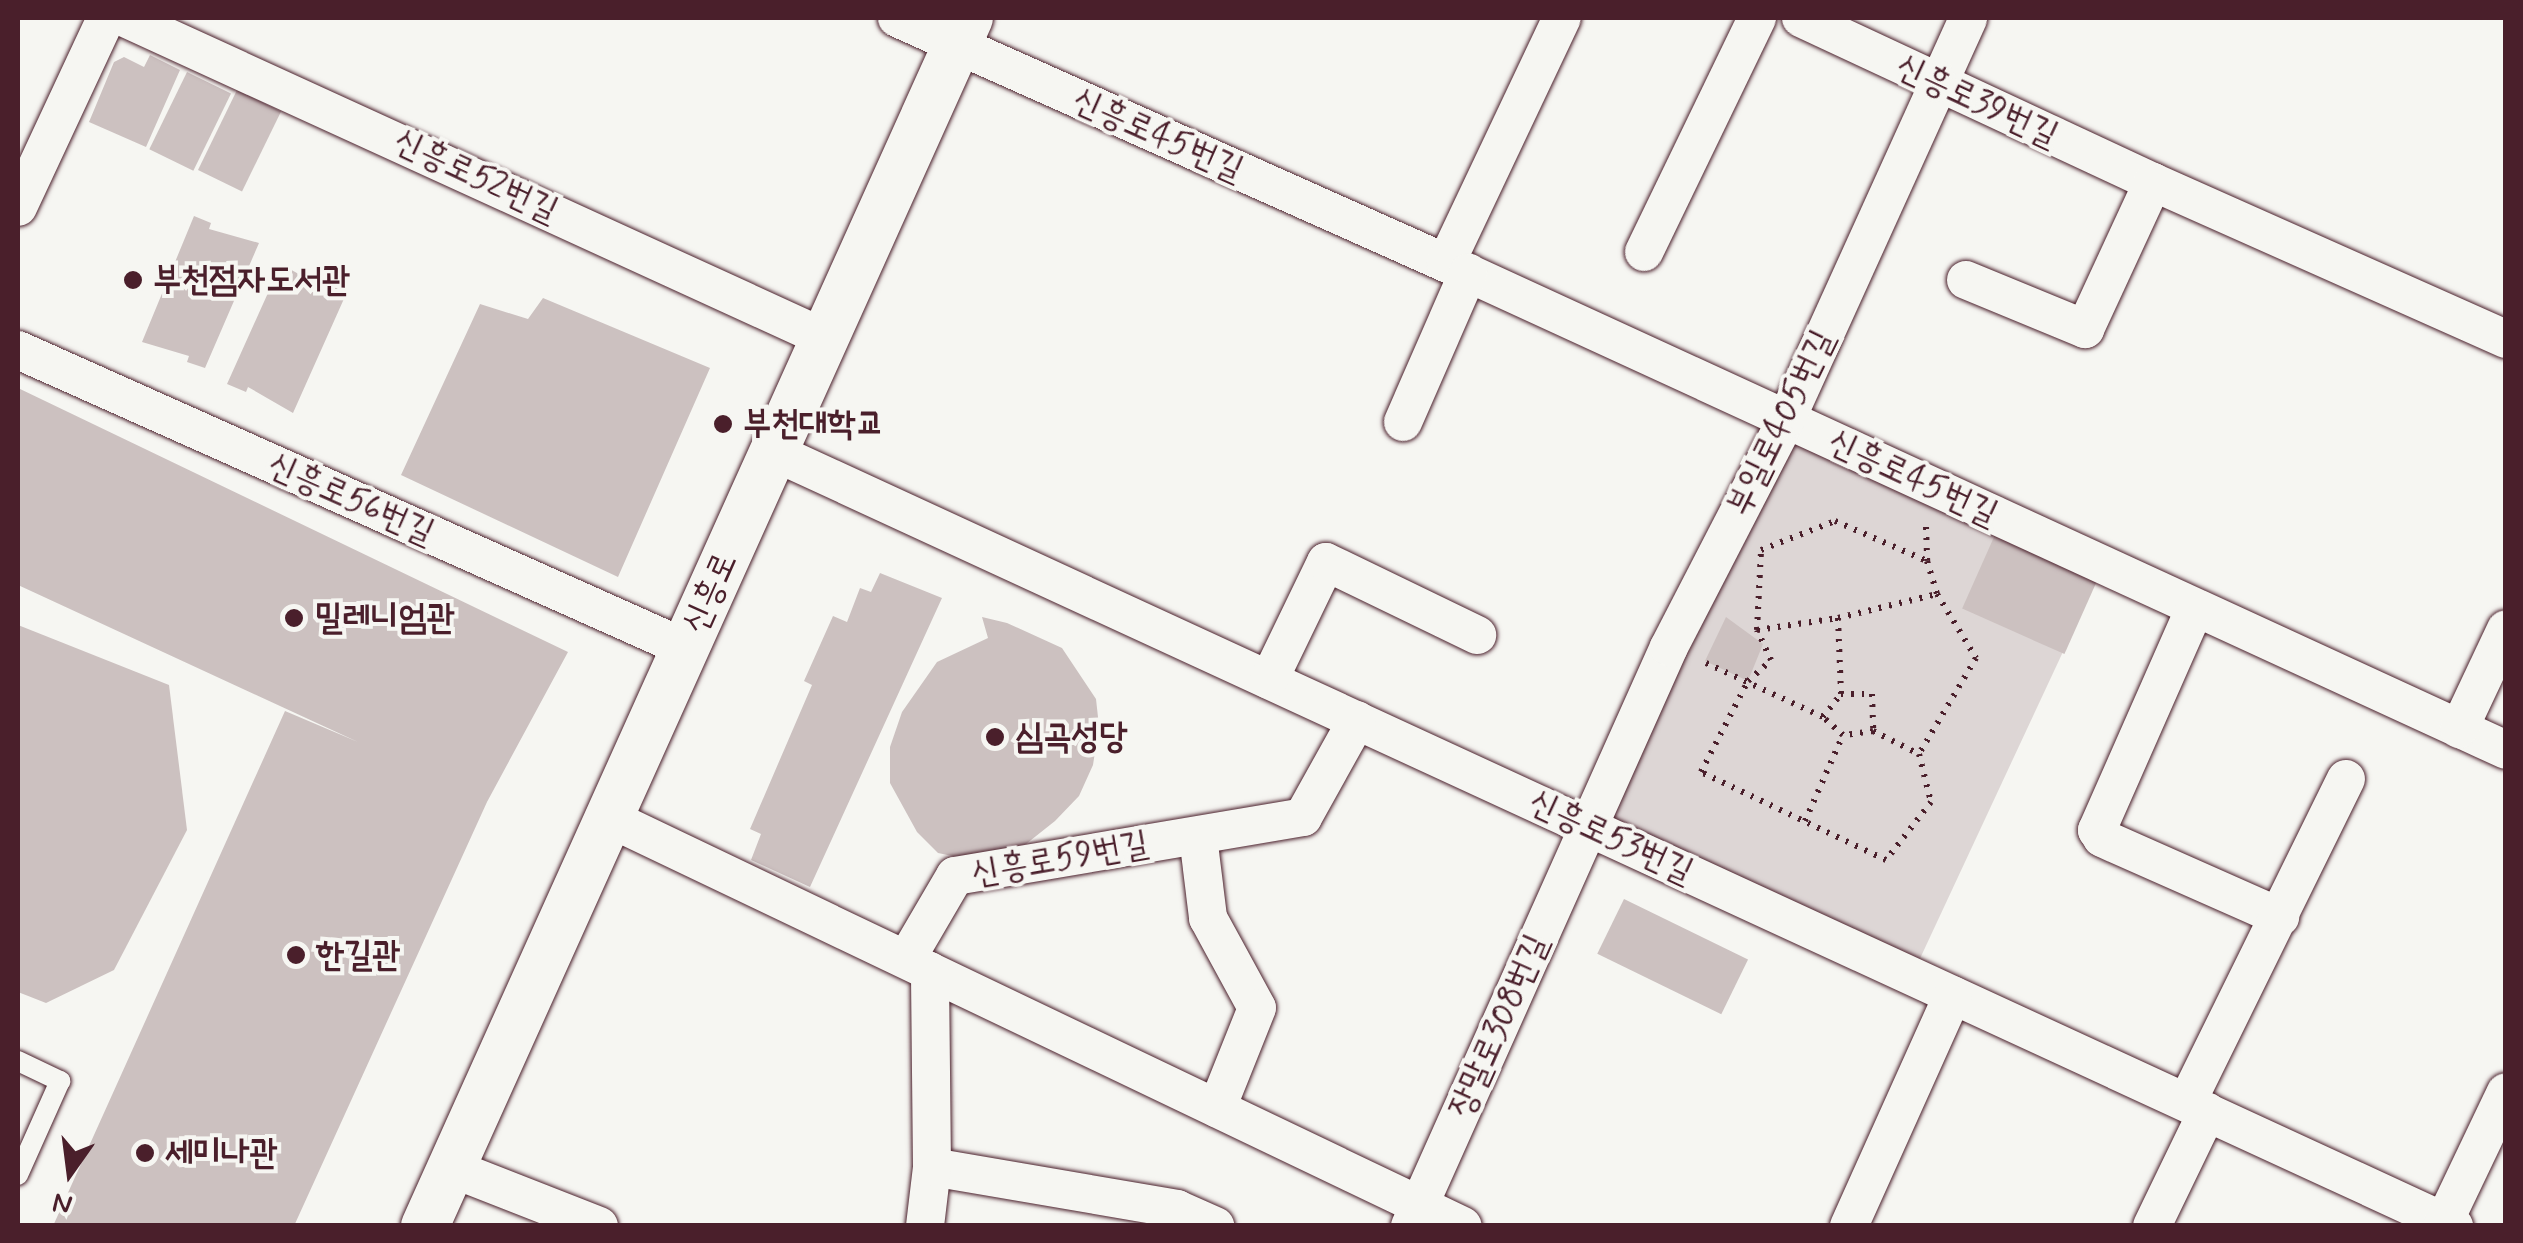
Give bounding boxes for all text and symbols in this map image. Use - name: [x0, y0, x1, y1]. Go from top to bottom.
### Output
- street label: 신흥로39번길: [1889, 45, 2065, 157]
- street label: 신흥로45번길: [1066, 79, 1250, 191]
- street label: 신흥로52번길: [387, 120, 565, 232]
- place label: 부천점자도서관: [153, 259, 350, 301]
- marker: 부천점자도서관: [122, 269, 144, 291]
- street label: 부일로405번길: [1718, 323, 1844, 523]
- place label: 부천대학교: [743, 403, 884, 445]
- marker: 부천대학교: [712, 413, 734, 435]
- street label: 신흥로45번길: [1822, 420, 2004, 536]
- street label: 신흥로56번길: [261, 444, 441, 554]
- street label: 신흥로: [674, 546, 746, 640]
- place label: 밀레니엄관: [314, 597, 455, 639]
- marker: 밀레니엄관: [283, 607, 305, 629]
- place label: 심곡성당: [1015, 716, 1128, 758]
- marker: 심곡성당: [984, 726, 1006, 748]
- street label: 신흥로53번길: [1522, 781, 1700, 893]
- street label: 신흥로59번길: [968, 823, 1152, 895]
- street label: 장말로308번길: [1440, 928, 1558, 1124]
- place label: 한길관: [316, 934, 400, 976]
- marker: 한길관: [285, 944, 307, 966]
- north arrow: [20, 1123, 120, 1223]
- place label: 세미나관: [165, 1132, 278, 1174]
- marker: 세미나관: [134, 1142, 156, 1164]
- text: N: [49, 1182, 76, 1223]

